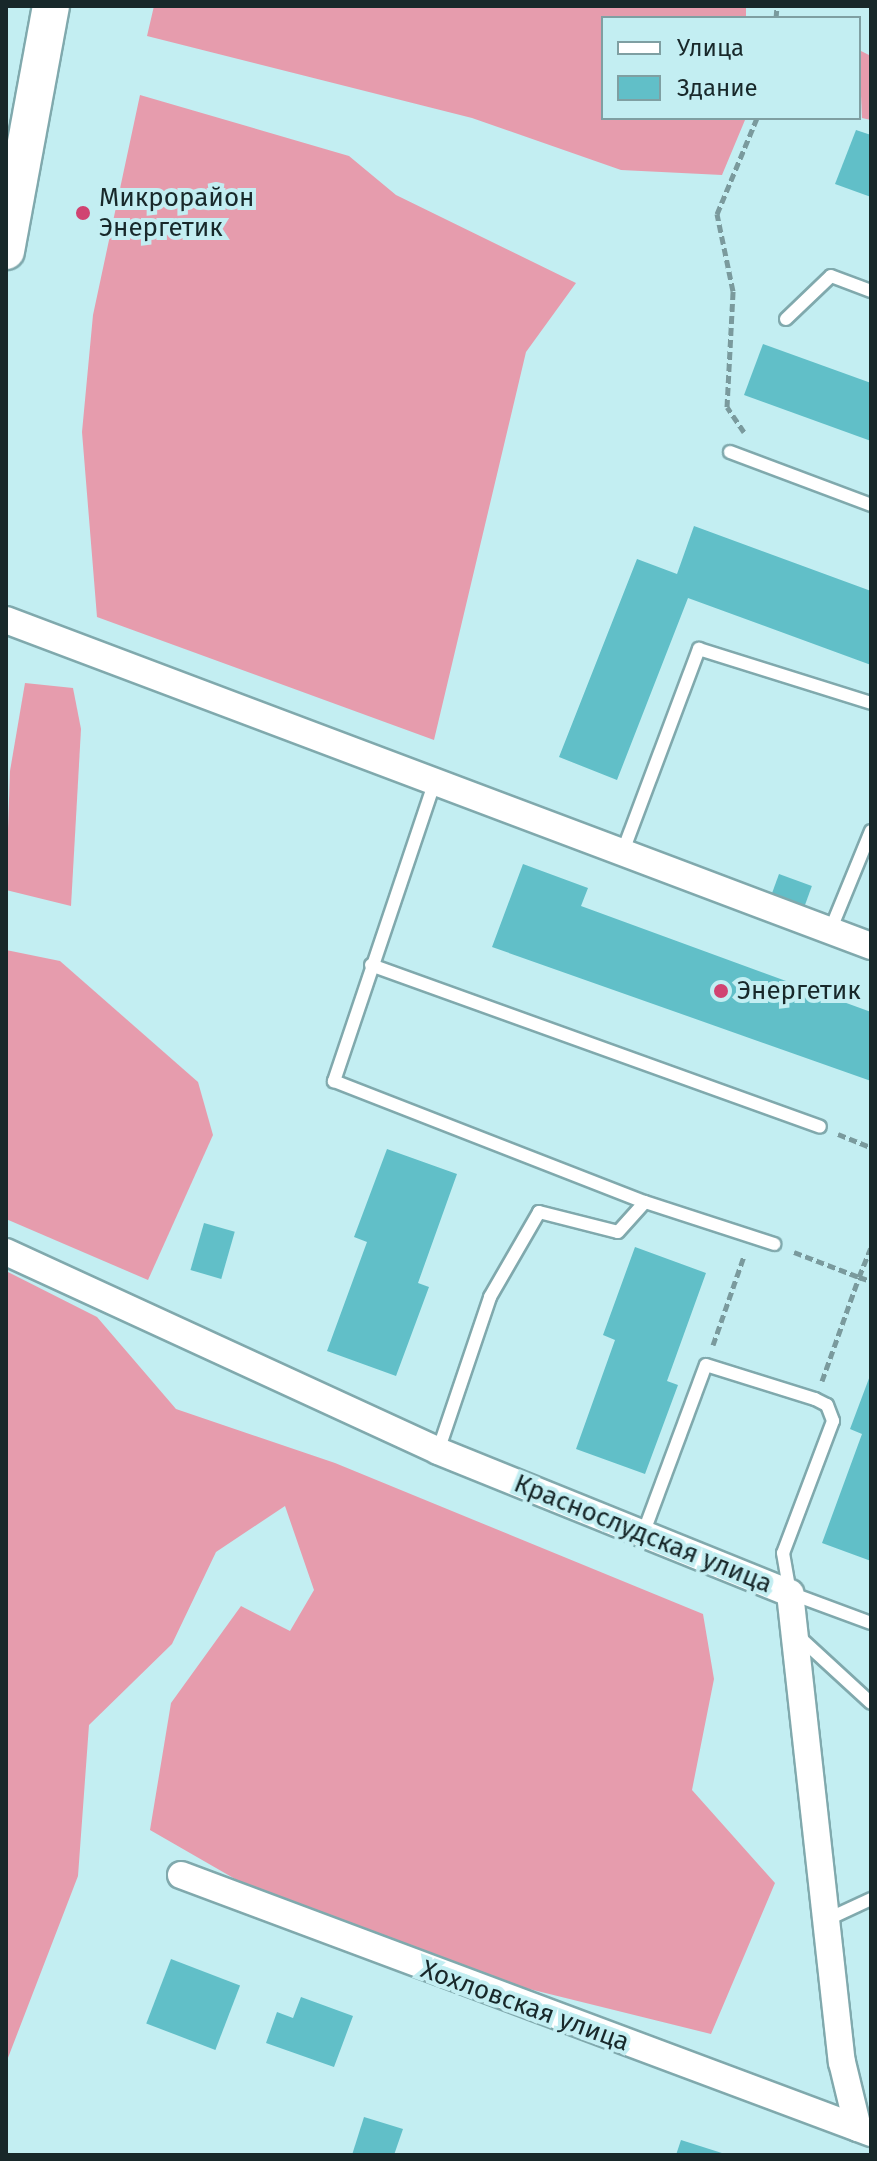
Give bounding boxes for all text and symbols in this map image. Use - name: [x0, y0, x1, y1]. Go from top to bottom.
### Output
- legend: [601, 16, 861, 120]
- text: Улица: [677, 34, 744, 62]
- text: Здание: [677, 74, 758, 102]
- place label: Микрорайон Энергетик: [99, 182, 254, 244]
- marker: Микрорайон Энергетик: [74, 204, 92, 222]
- place label: Энергетик: [737, 975, 861, 1007]
- marker: Энергетик: [712, 982, 730, 1000]
- street label: Краснослудская улица: [509, 1468, 777, 1600]
- street label: Хохловская улица: [417, 1954, 633, 2058]

